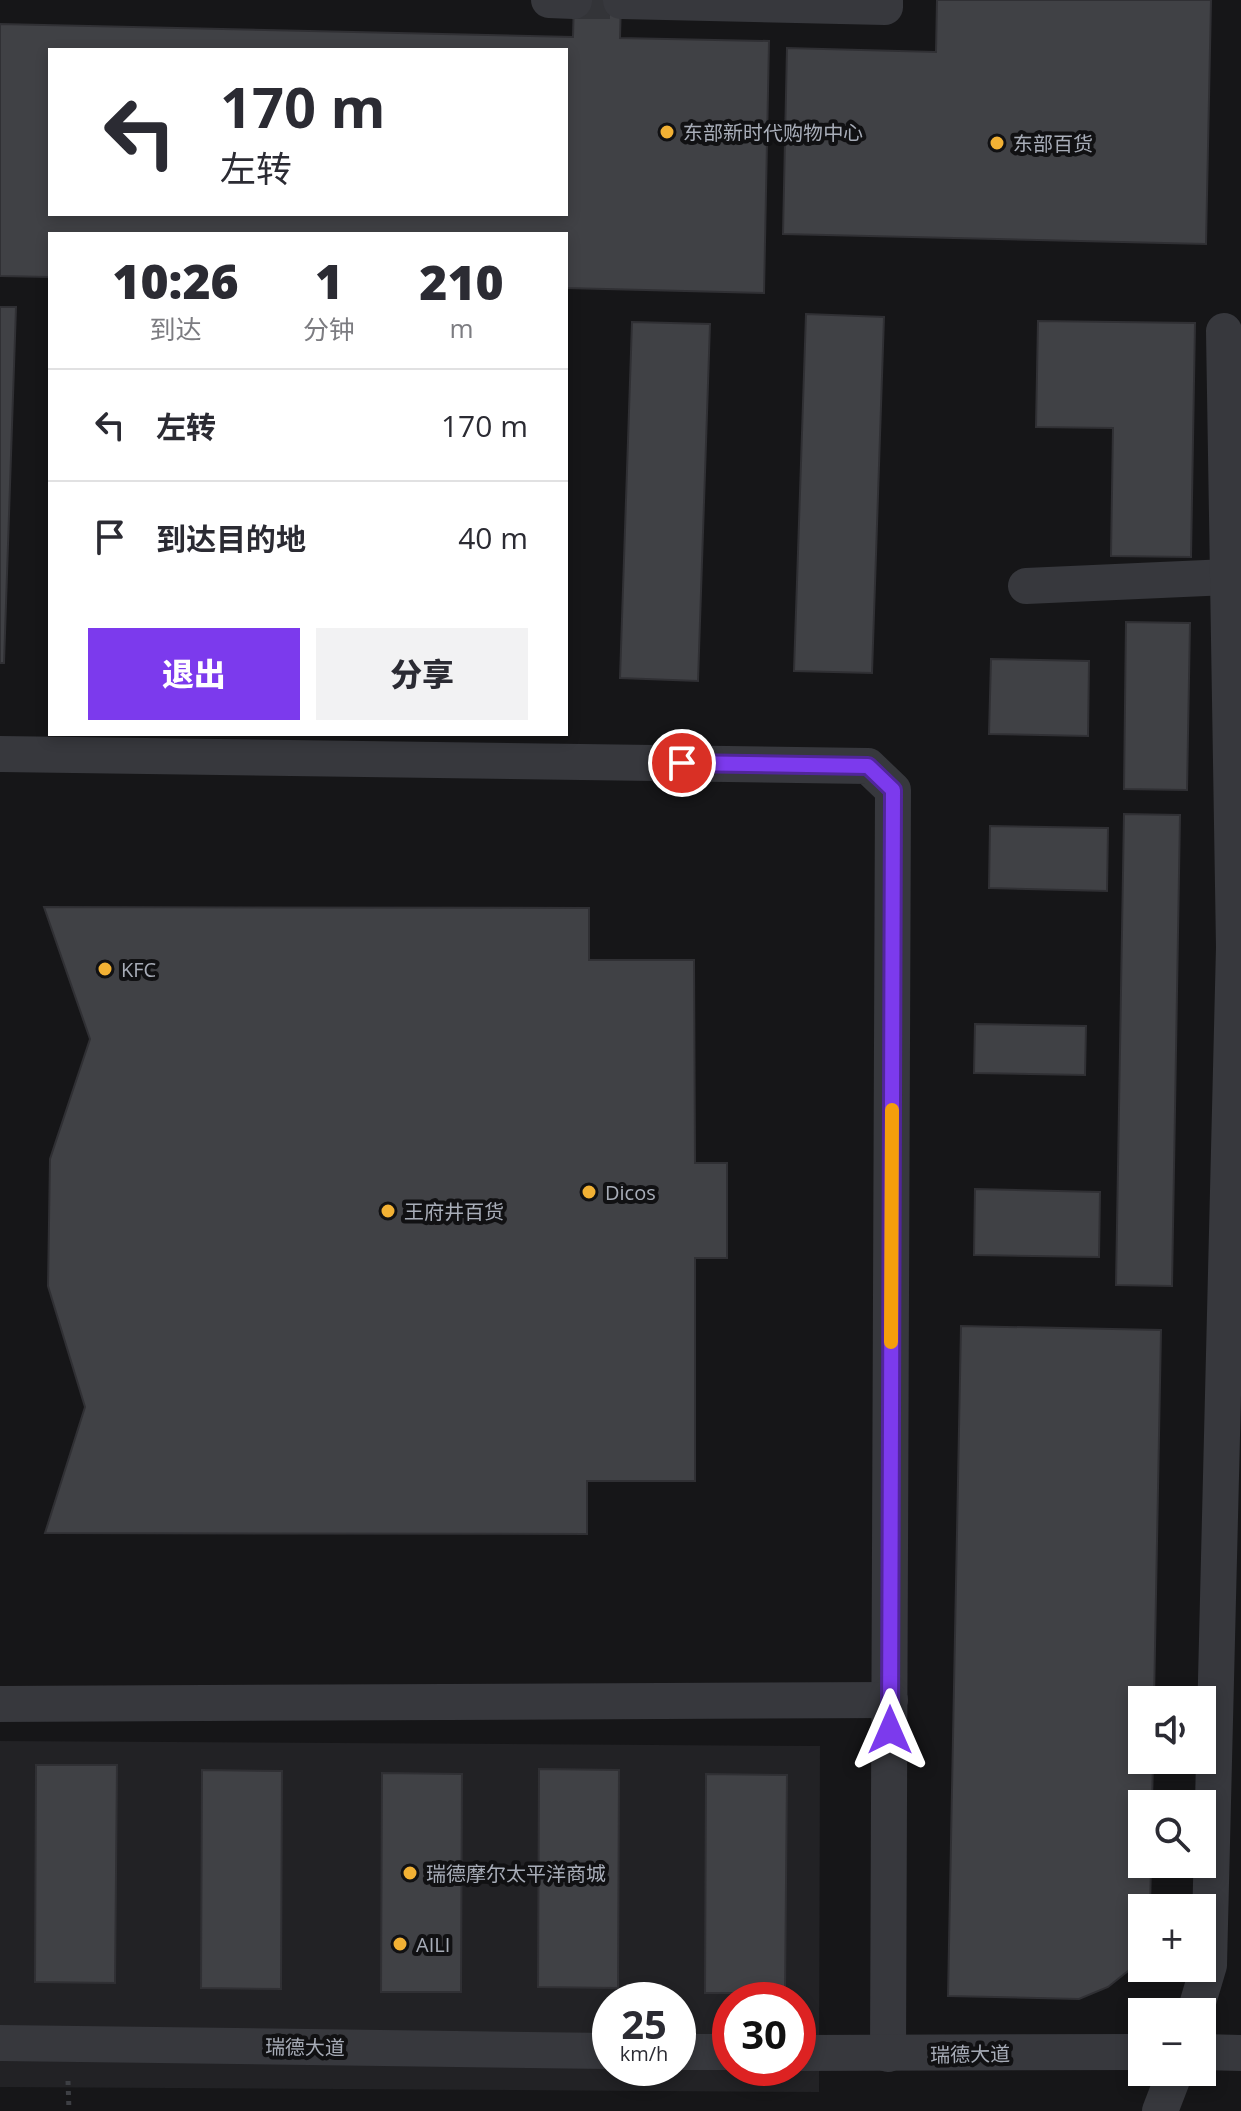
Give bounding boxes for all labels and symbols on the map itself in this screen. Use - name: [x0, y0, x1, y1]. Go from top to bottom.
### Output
- place label: 东部新时代购物中心: [683, 119, 863, 146]
- marker: 东部新时代购物中心: [658, 123, 676, 141]
- place label: 东部百货: [1013, 130, 1093, 157]
- marker: 东部百货: [988, 134, 1006, 152]
- pin: [648, 729, 716, 797]
- place label: KFC: [121, 956, 156, 983]
- marker: KFC: [96, 960, 114, 978]
- place label: Dicos: [605, 1179, 656, 1206]
- marker: Dicos: [580, 1183, 598, 1201]
- place label: 王府井百货: [404, 1198, 504, 1225]
- marker: 王府井百货: [379, 1202, 397, 1220]
- position arrow: [848, 1688, 932, 1772]
- place label: 瑞德摩尔太平洋商城: [426, 1860, 606, 1887]
- marker: 瑞德摩尔太平洋商城: [401, 1864, 419, 1882]
- place label: AILI: [416, 1931, 450, 1958]
- marker: AILI: [391, 1935, 409, 1953]
- speed limit sign: 30: [712, 1982, 816, 2086]
- street label: 瑞德大道: [265, 2033, 345, 2061]
- street label: 瑞德大道: [930, 2040, 1010, 2068]

